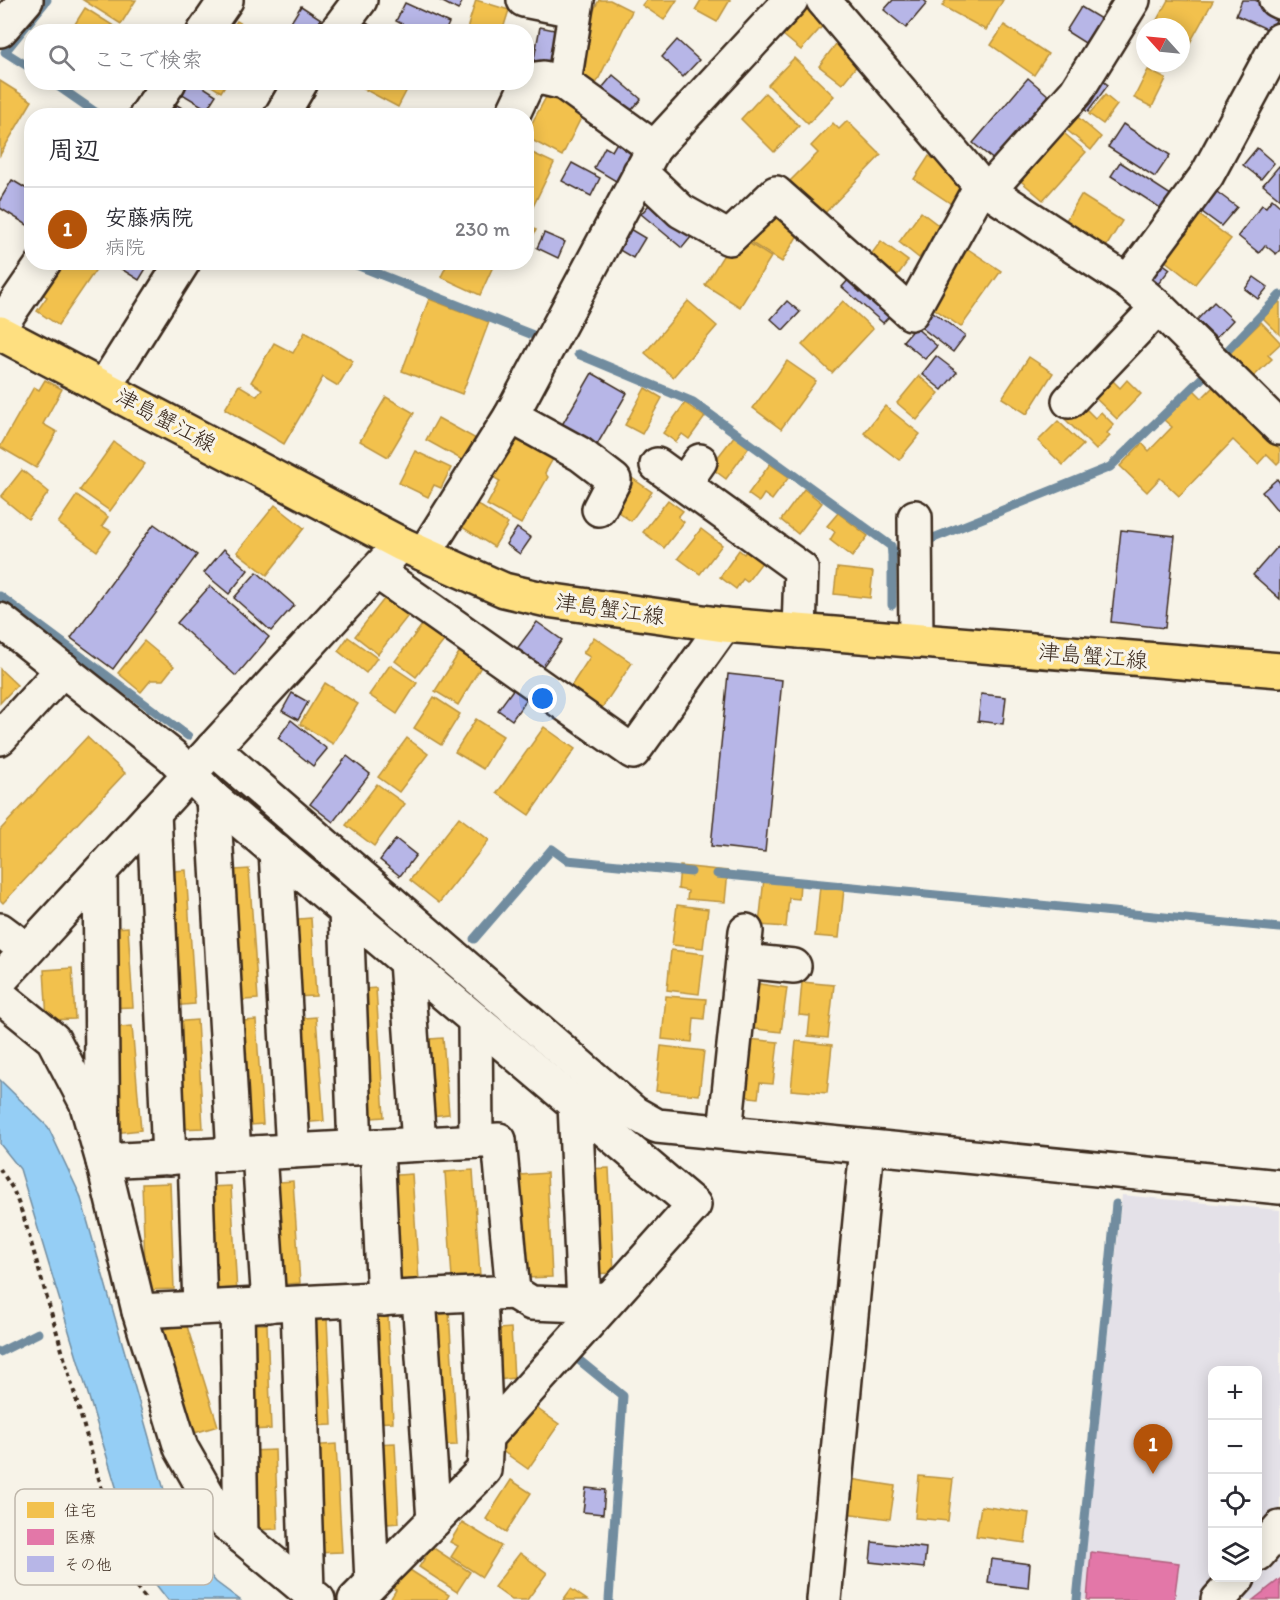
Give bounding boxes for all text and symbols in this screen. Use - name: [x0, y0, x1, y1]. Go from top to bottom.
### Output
- north arrow: [1136, 18, 1190, 72]
- search box: [24, 24, 534, 90]
- icon: search: [45, 41, 78, 74]
- text: ここで検索: [93, 46, 203, 73]
- text: 周辺: [48, 134, 100, 166]
- text: 安藤病院: [105, 204, 193, 231]
- text: 1: [63, 217, 72, 241]
- text: 230 m: [455, 217, 510, 241]
- text: 病院: [105, 235, 145, 259]
- street label: 津島蟹江線: [111, 382, 221, 458]
- street label: 津島蟹江線: [554, 588, 666, 630]
- street label: 津島蟹江線: [1037, 638, 1149, 674]
- your location: [528, 684, 557, 713]
- map controls: [1208, 1366, 1262, 1582]
- button: +: [1208, 1366, 1262, 1420]
- button: −: [1208, 1420, 1262, 1474]
- pin: 1: [1134, 1424, 1172, 1474]
- button: locate: [1208, 1474, 1262, 1528]
- legend: [15, 1489, 213, 1585]
- text: 住宅: [64, 1501, 96, 1520]
- text: 医療: [64, 1528, 96, 1547]
- button: layers: [1208, 1528, 1262, 1582]
- text: その他: [64, 1555, 112, 1574]

